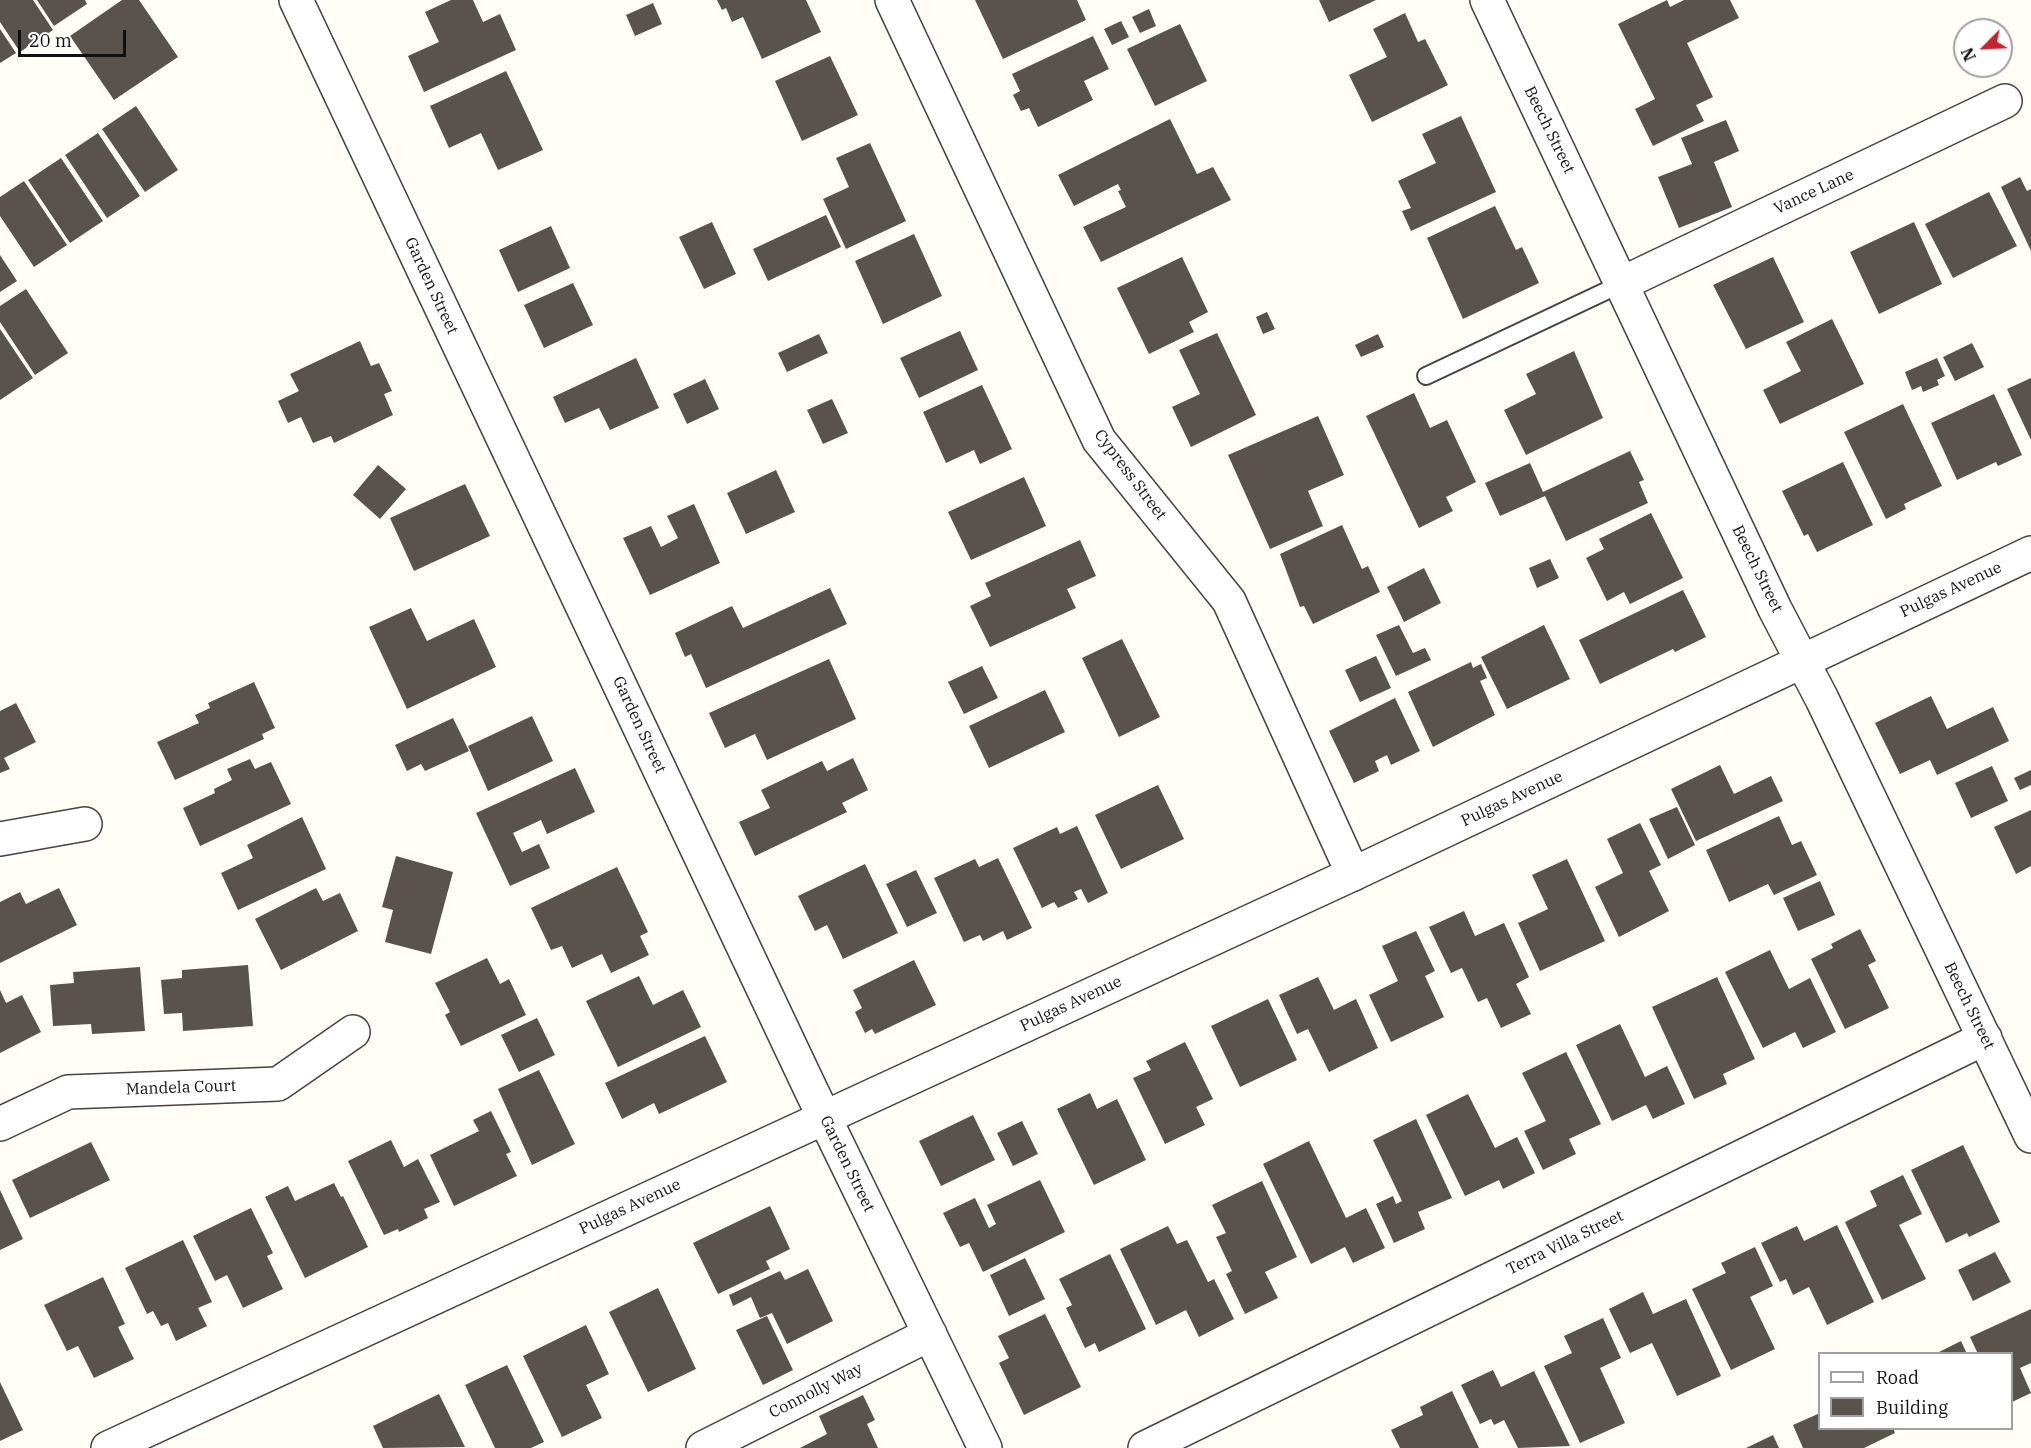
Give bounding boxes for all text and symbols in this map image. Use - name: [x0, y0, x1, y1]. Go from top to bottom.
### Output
- scale bar: [21, 18, 129, 56]
- north arrow: [1953, 18, 2013, 78]
- text: 20 m: [29, 29, 72, 52]
- text: N: [1957, 45, 1980, 64]
- street label: Beech Street: [1520, 83, 1578, 177]
- street label: Vance Lane: [1771, 165, 1857, 219]
- street label: Garden Street: [400, 234, 462, 338]
- street label: Cypress Street: [1090, 426, 1170, 524]
- street label: Beech Street: [1728, 522, 1786, 616]
- street label: Pulgas Avenue: [1897, 558, 2005, 622]
- street label: Garden Street: [608, 673, 670, 777]
- street label: Pulgas Avenue: [1458, 767, 1566, 831]
- street label: Beech Street: [1940, 959, 1998, 1053]
- street label: Pulgas Avenue: [1017, 972, 1125, 1036]
- street label: Mandela Court: [125, 1076, 237, 1100]
- street label: Garden Street: [815, 1113, 879, 1215]
- street label: Pulgas Avenue: [576, 1175, 684, 1239]
- street label: Terra Villa Street: [1504, 1206, 1626, 1280]
- legend: [1818, 1352, 2013, 1430]
- street label: Connolly Way: [766, 1359, 866, 1423]
- text: Road: [1876, 1366, 1919, 1389]
- text: Building: [1876, 1396, 1948, 1419]

